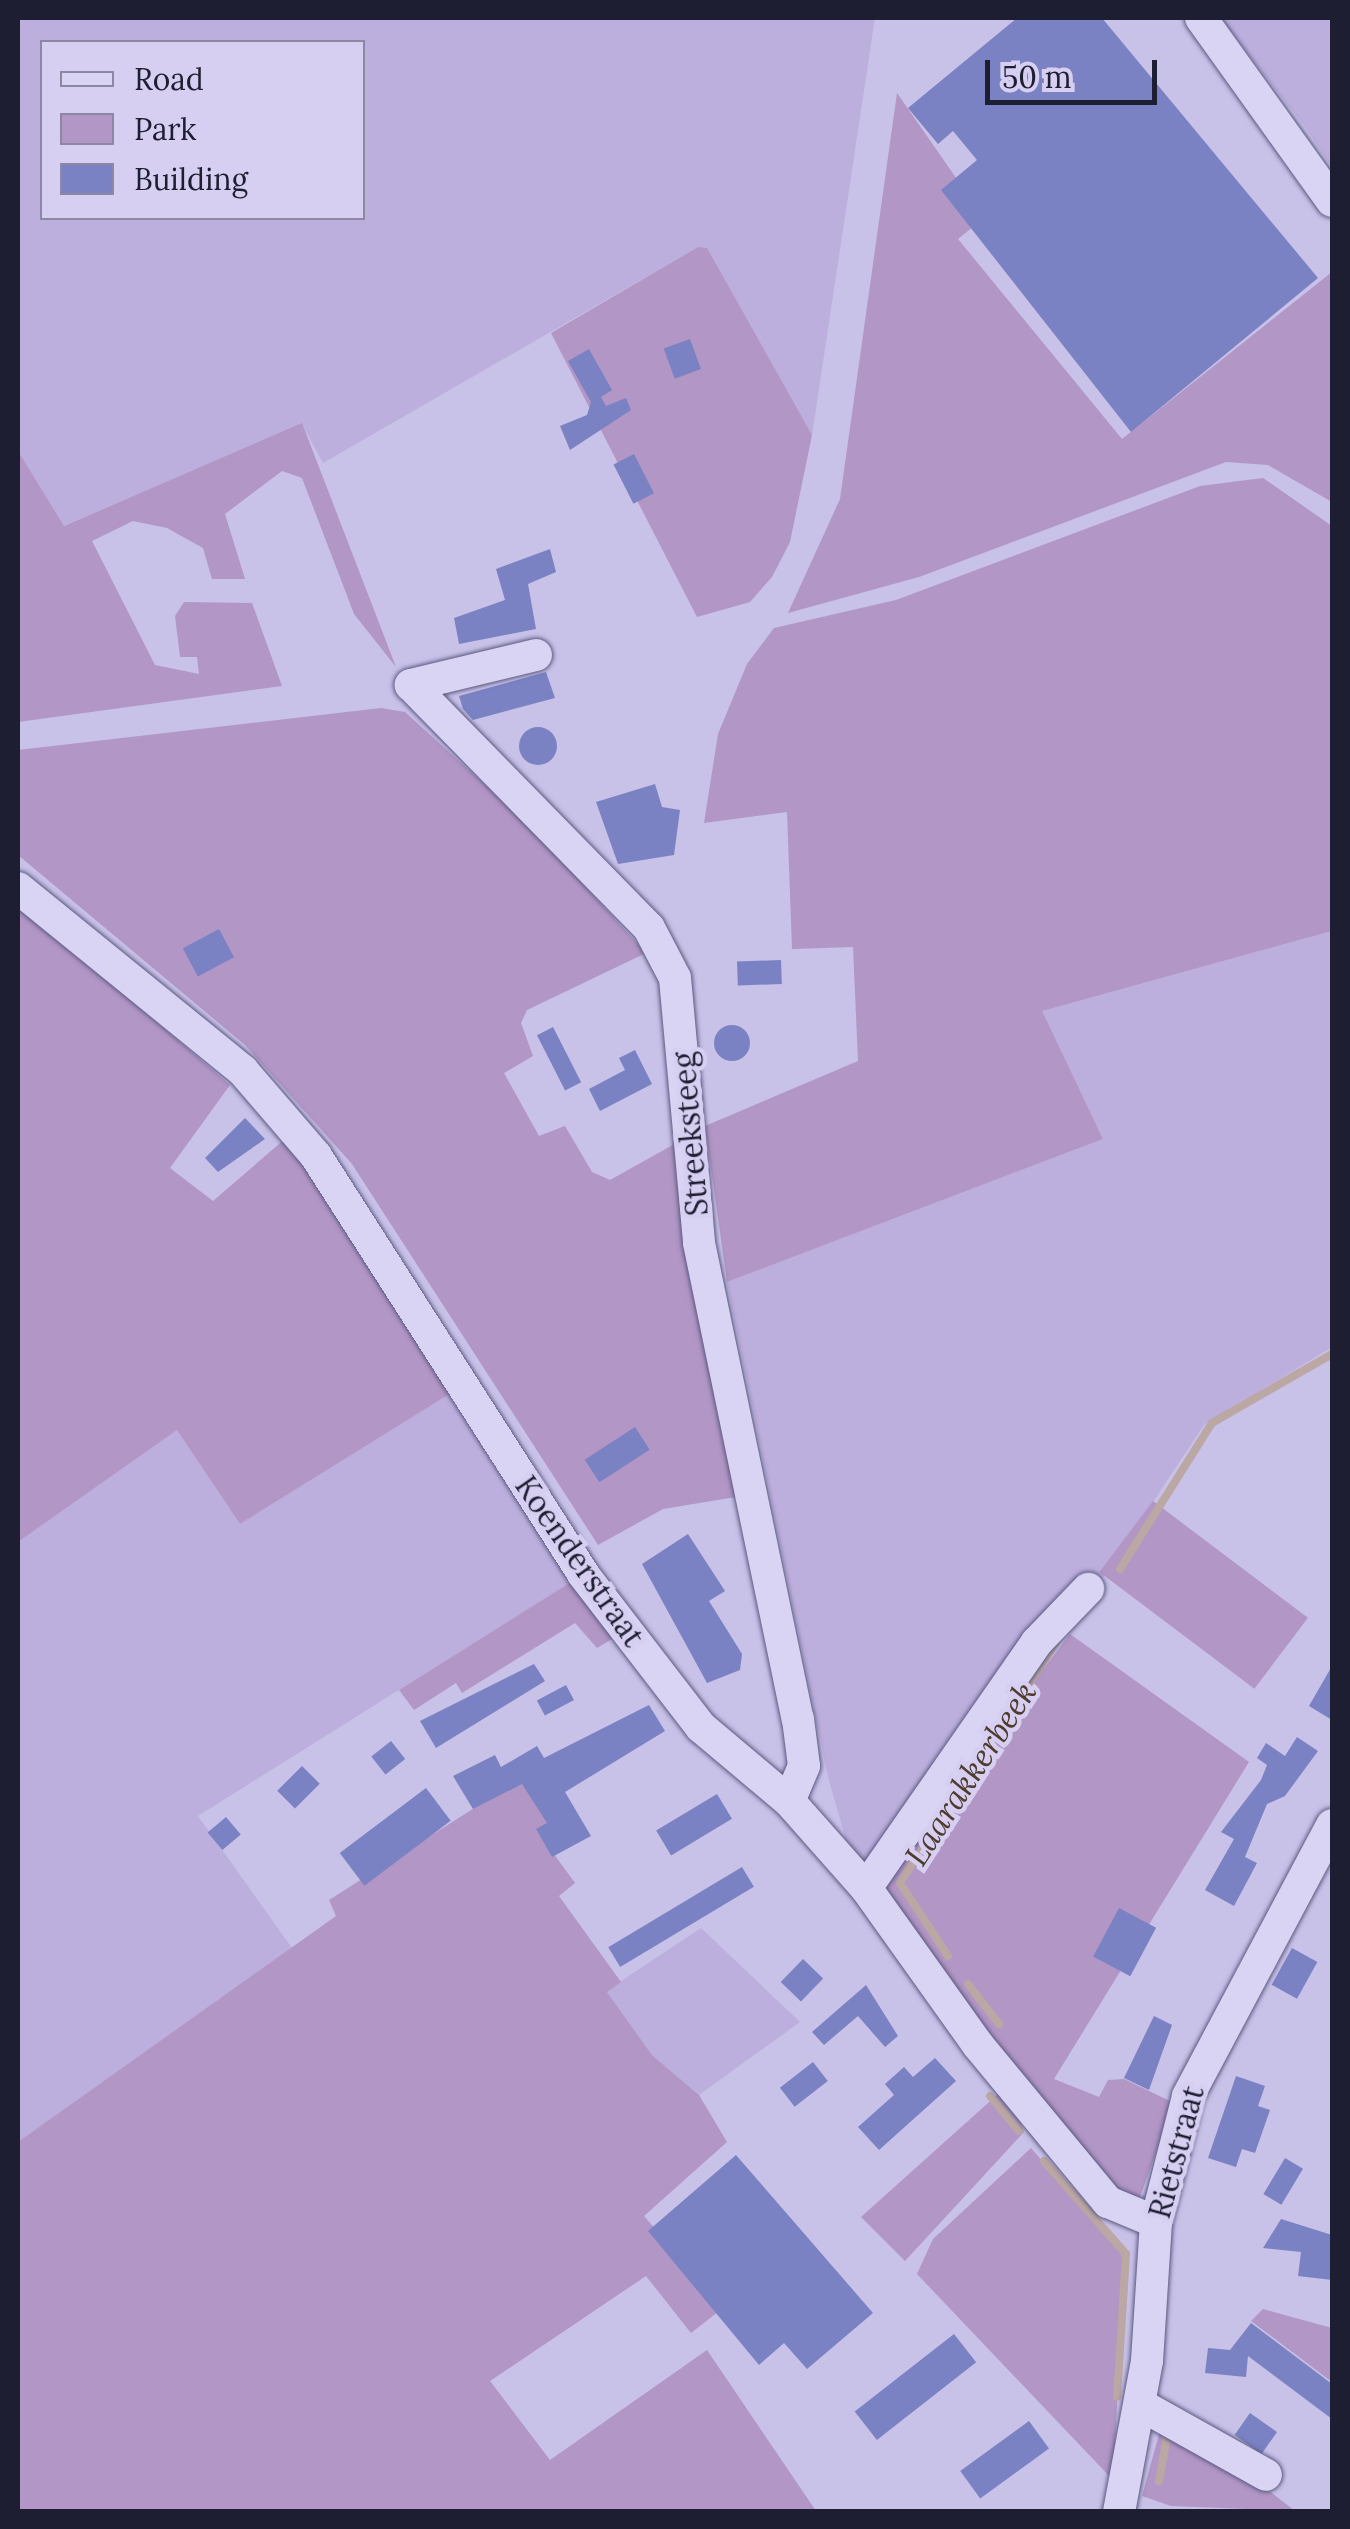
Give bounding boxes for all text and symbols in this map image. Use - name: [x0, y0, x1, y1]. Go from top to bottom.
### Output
- legend: [40, 40, 365, 220]
- scale bar: [990, 40, 1162, 102]
- text: 50 m: [1002, 58, 1072, 96]
- text: Road: [134, 60, 204, 98]
- text: Park: [134, 110, 196, 148]
- text: Building: [134, 160, 248, 198]
- street label: Streeksteeg: [665, 1051, 715, 1217]
- street label: Koenderstraat: [508, 1469, 652, 1653]
- water label: Laarakkerbeek: [897, 1675, 1045, 1873]
- street label: Rietstraat: [1141, 2082, 1211, 2222]

